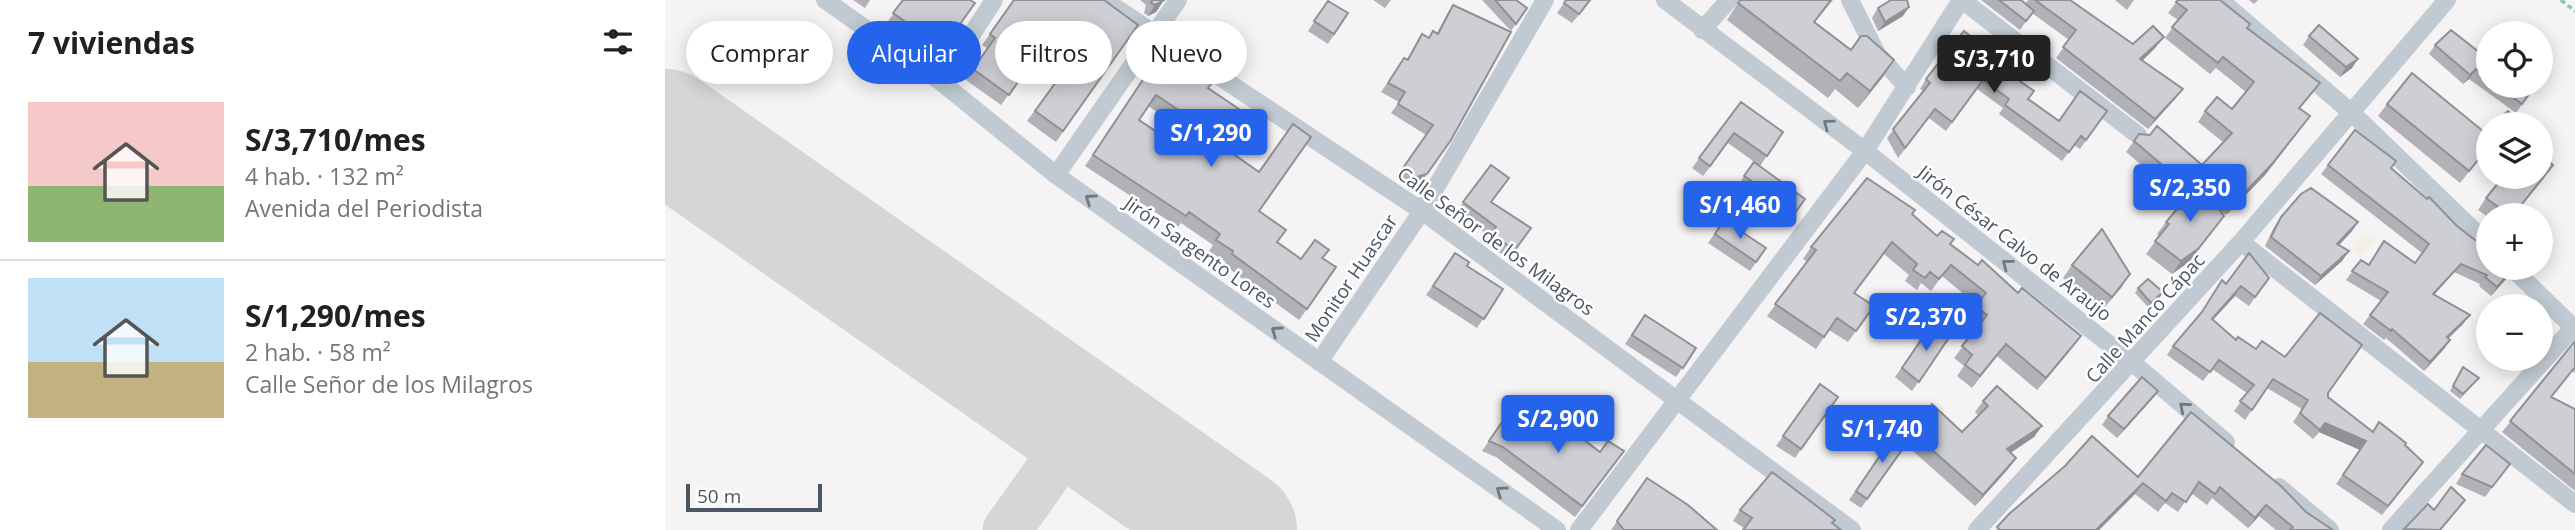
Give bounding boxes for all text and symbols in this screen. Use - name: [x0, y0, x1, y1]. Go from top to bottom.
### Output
- chip: Comprar: [686, 21, 833, 84]
- chip: Alquilar: [847, 21, 981, 84]
- chip: Filtros: [995, 21, 1112, 84]
- chip: Nuevo: [1126, 21, 1247, 84]
- map controls: [2476, 21, 2553, 371]
- button: locate: [2476, 21, 2553, 98]
- text: 7 viviendas: [28, 22, 195, 63]
- icon: filters: [599, 23, 637, 61]
- pin: S/3,710: [1929, 36, 2059, 95]
- text: S/3,710: [1953, 42, 2035, 74]
- pin: S/1,290: [1146, 110, 1276, 169]
- button: layers: [2476, 112, 2553, 189]
- text: S/1,290: [1170, 116, 1252, 148]
- text: S/3,710/mes: [245, 119, 426, 160]
- one-way arrow: [1823, 120, 1836, 132]
- icon: home: [84, 130, 168, 214]
- street label: Jirón César Calvo de Araujo: [1911, 158, 2117, 327]
- text: 4 hab. · 132 m²: [245, 160, 404, 192]
- street label: Calle Señor de los Milagros: [1392, 161, 1600, 321]
- pin: S/2,350: [2125, 164, 2255, 224]
- text: S/2,350: [2149, 171, 2231, 203]
- pin: S/1,460: [1675, 182, 1805, 241]
- text: S/1,460: [1699, 188, 1781, 220]
- street label: Jirón Sargento Lores: [1118, 189, 1281, 314]
- text: Avenida del Periodista: [245, 192, 483, 224]
- one-way arrow: [1085, 195, 1098, 208]
- button: +: [2476, 203, 2553, 280]
- street label: Monitor Huascar: [1299, 209, 1403, 347]
- street label: Calle Manco Cápac: [2080, 248, 2210, 388]
- one-way arrow: [2003, 259, 2015, 272]
- pin: S/2,370: [1861, 294, 1991, 353]
- button: −: [2476, 294, 2553, 371]
- text: S/1,290/mes: [245, 295, 426, 336]
- text: S/2,370: [1885, 300, 1967, 332]
- icon: home: [84, 306, 168, 390]
- one-way arrow: [1271, 327, 1284, 339]
- text: 2 hab. · 58 m²: [245, 336, 391, 368]
- text: Calle Señor de los Milagros: [245, 368, 533, 400]
- pin: S/2,900: [1493, 396, 1623, 455]
- text: S/2,900: [1517, 402, 1599, 434]
- one-way arrow: [2180, 402, 2192, 415]
- pin: S/1,740: [1817, 406, 1947, 465]
- text: S/1,740: [1841, 412, 1923, 444]
- scale bar: [686, 481, 823, 513]
- text: 50 m: [697, 483, 741, 509]
- one-way arrow: [1496, 487, 1509, 499]

